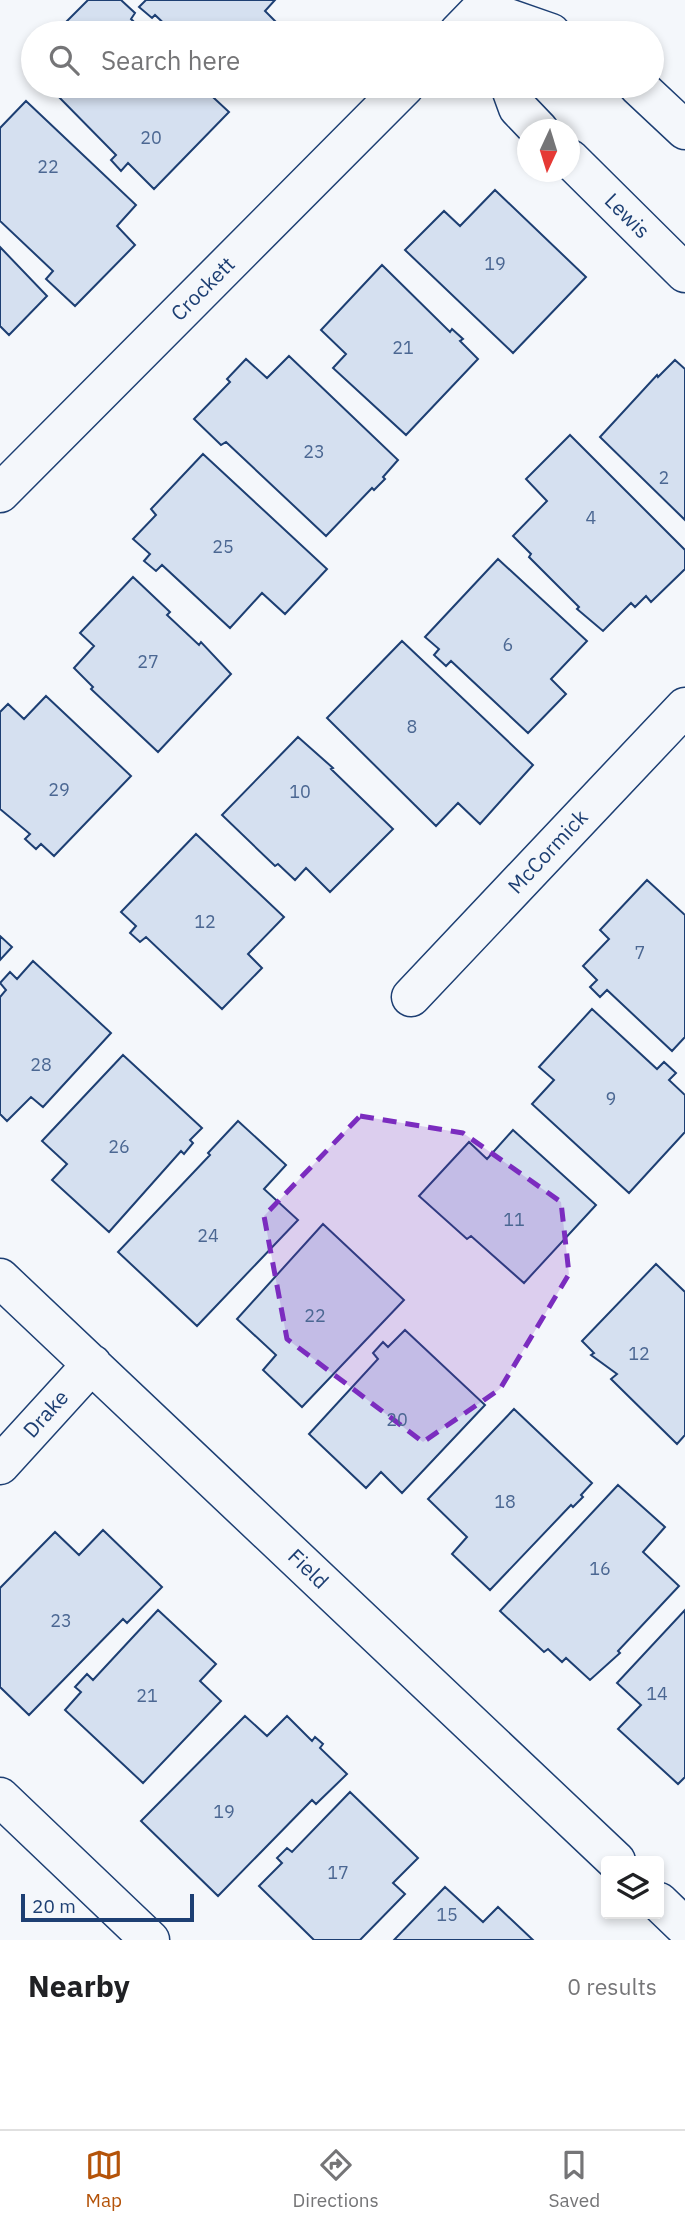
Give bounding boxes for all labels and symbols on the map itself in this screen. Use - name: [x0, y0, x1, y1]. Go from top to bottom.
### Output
- north arrow: [517, 119, 580, 182]
- house number: 20: [140, 126, 162, 149]
- house number: 22: [37, 155, 59, 178]
- street label: Lewis: [599, 187, 656, 244]
- street label: Crockett: [164, 250, 240, 326]
- house number: 19: [484, 252, 506, 275]
- house number: 21: [392, 336, 414, 359]
- house number: 23: [303, 440, 325, 463]
- house number: 2: [659, 466, 669, 489]
- house number: 4: [586, 506, 597, 529]
- house number: 25: [212, 535, 234, 558]
- house number: 6: [503, 633, 513, 656]
- house number: 27: [137, 650, 159, 673]
- house number: 8: [407, 715, 417, 738]
- house number: 29: [48, 778, 70, 801]
- house number: 10: [289, 780, 311, 803]
- street label: McCormick: [501, 803, 593, 899]
- house number: 12: [194, 910, 216, 933]
- house number: 7: [635, 941, 645, 964]
- house number: 28: [30, 1053, 52, 1076]
- house number: 9: [606, 1087, 616, 1110]
- house number: 26: [108, 1135, 130, 1158]
- house number: 11: [503, 1208, 525, 1231]
- house number: 24: [197, 1224, 219, 1247]
- house number: 22: [304, 1304, 326, 1327]
- house number: 12: [628, 1342, 650, 1365]
- street label: Drake: [16, 1383, 74, 1443]
- house number: 20: [386, 1408, 408, 1431]
- house number: 18: [494, 1490, 516, 1513]
- street label: Field: [282, 1542, 335, 1594]
- house number: 16: [589, 1557, 611, 1580]
- house number: 23: [50, 1609, 72, 1632]
- house number: 14: [646, 1682, 668, 1705]
- house number: 21: [136, 1684, 158, 1707]
- house number: 19: [213, 1800, 235, 1823]
- house number: 17: [327, 1861, 349, 1884]
- scale bar: [21, 1891, 194, 1923]
- house number: 15: [436, 1903, 458, 1926]

